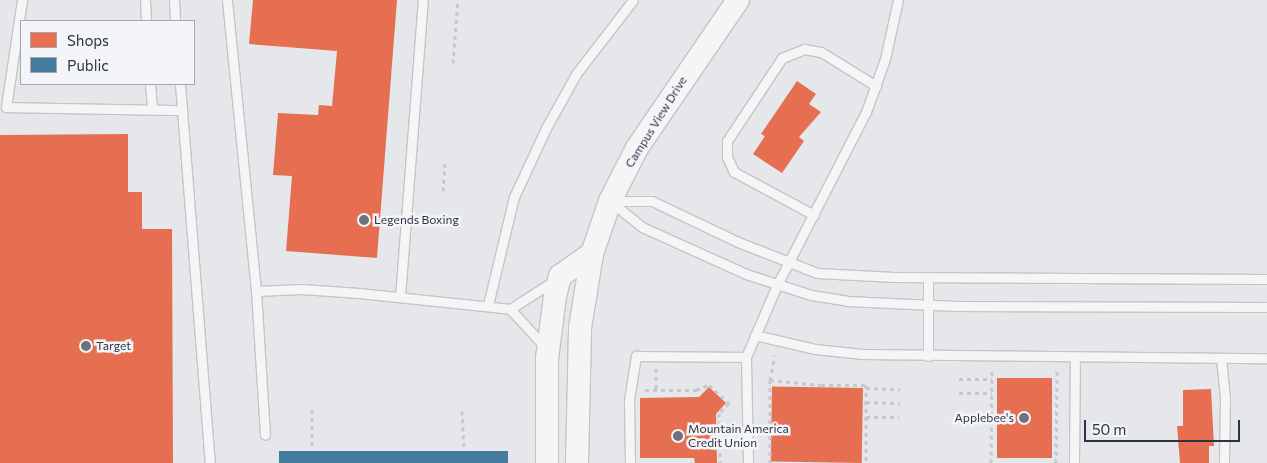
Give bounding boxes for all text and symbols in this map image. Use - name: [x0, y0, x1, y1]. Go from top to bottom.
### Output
- legend: [20, 20, 195, 85]
- text: Shops: [67, 31, 109, 49]
- text: Public: [67, 56, 109, 74]
- street label: Campus View Drive: [622, 74, 690, 170]
- place label: Legends Boxing: [374, 213, 459, 227]
- marker: Legends Boxing: [358, 214, 370, 226]
- place label: Target: [96, 339, 131, 353]
- marker: Target: [80, 340, 92, 352]
- scale bar: [1087, 410, 1243, 442]
- place label: Applebee's: [955, 411, 1014, 425]
- marker: Applebee's: [1018, 412, 1030, 424]
- text: 50 m: [1092, 420, 1126, 438]
- place label: Mountain America Credit Union: [688, 422, 789, 450]
- marker: Mountain America Credit Union: [672, 430, 684, 442]

